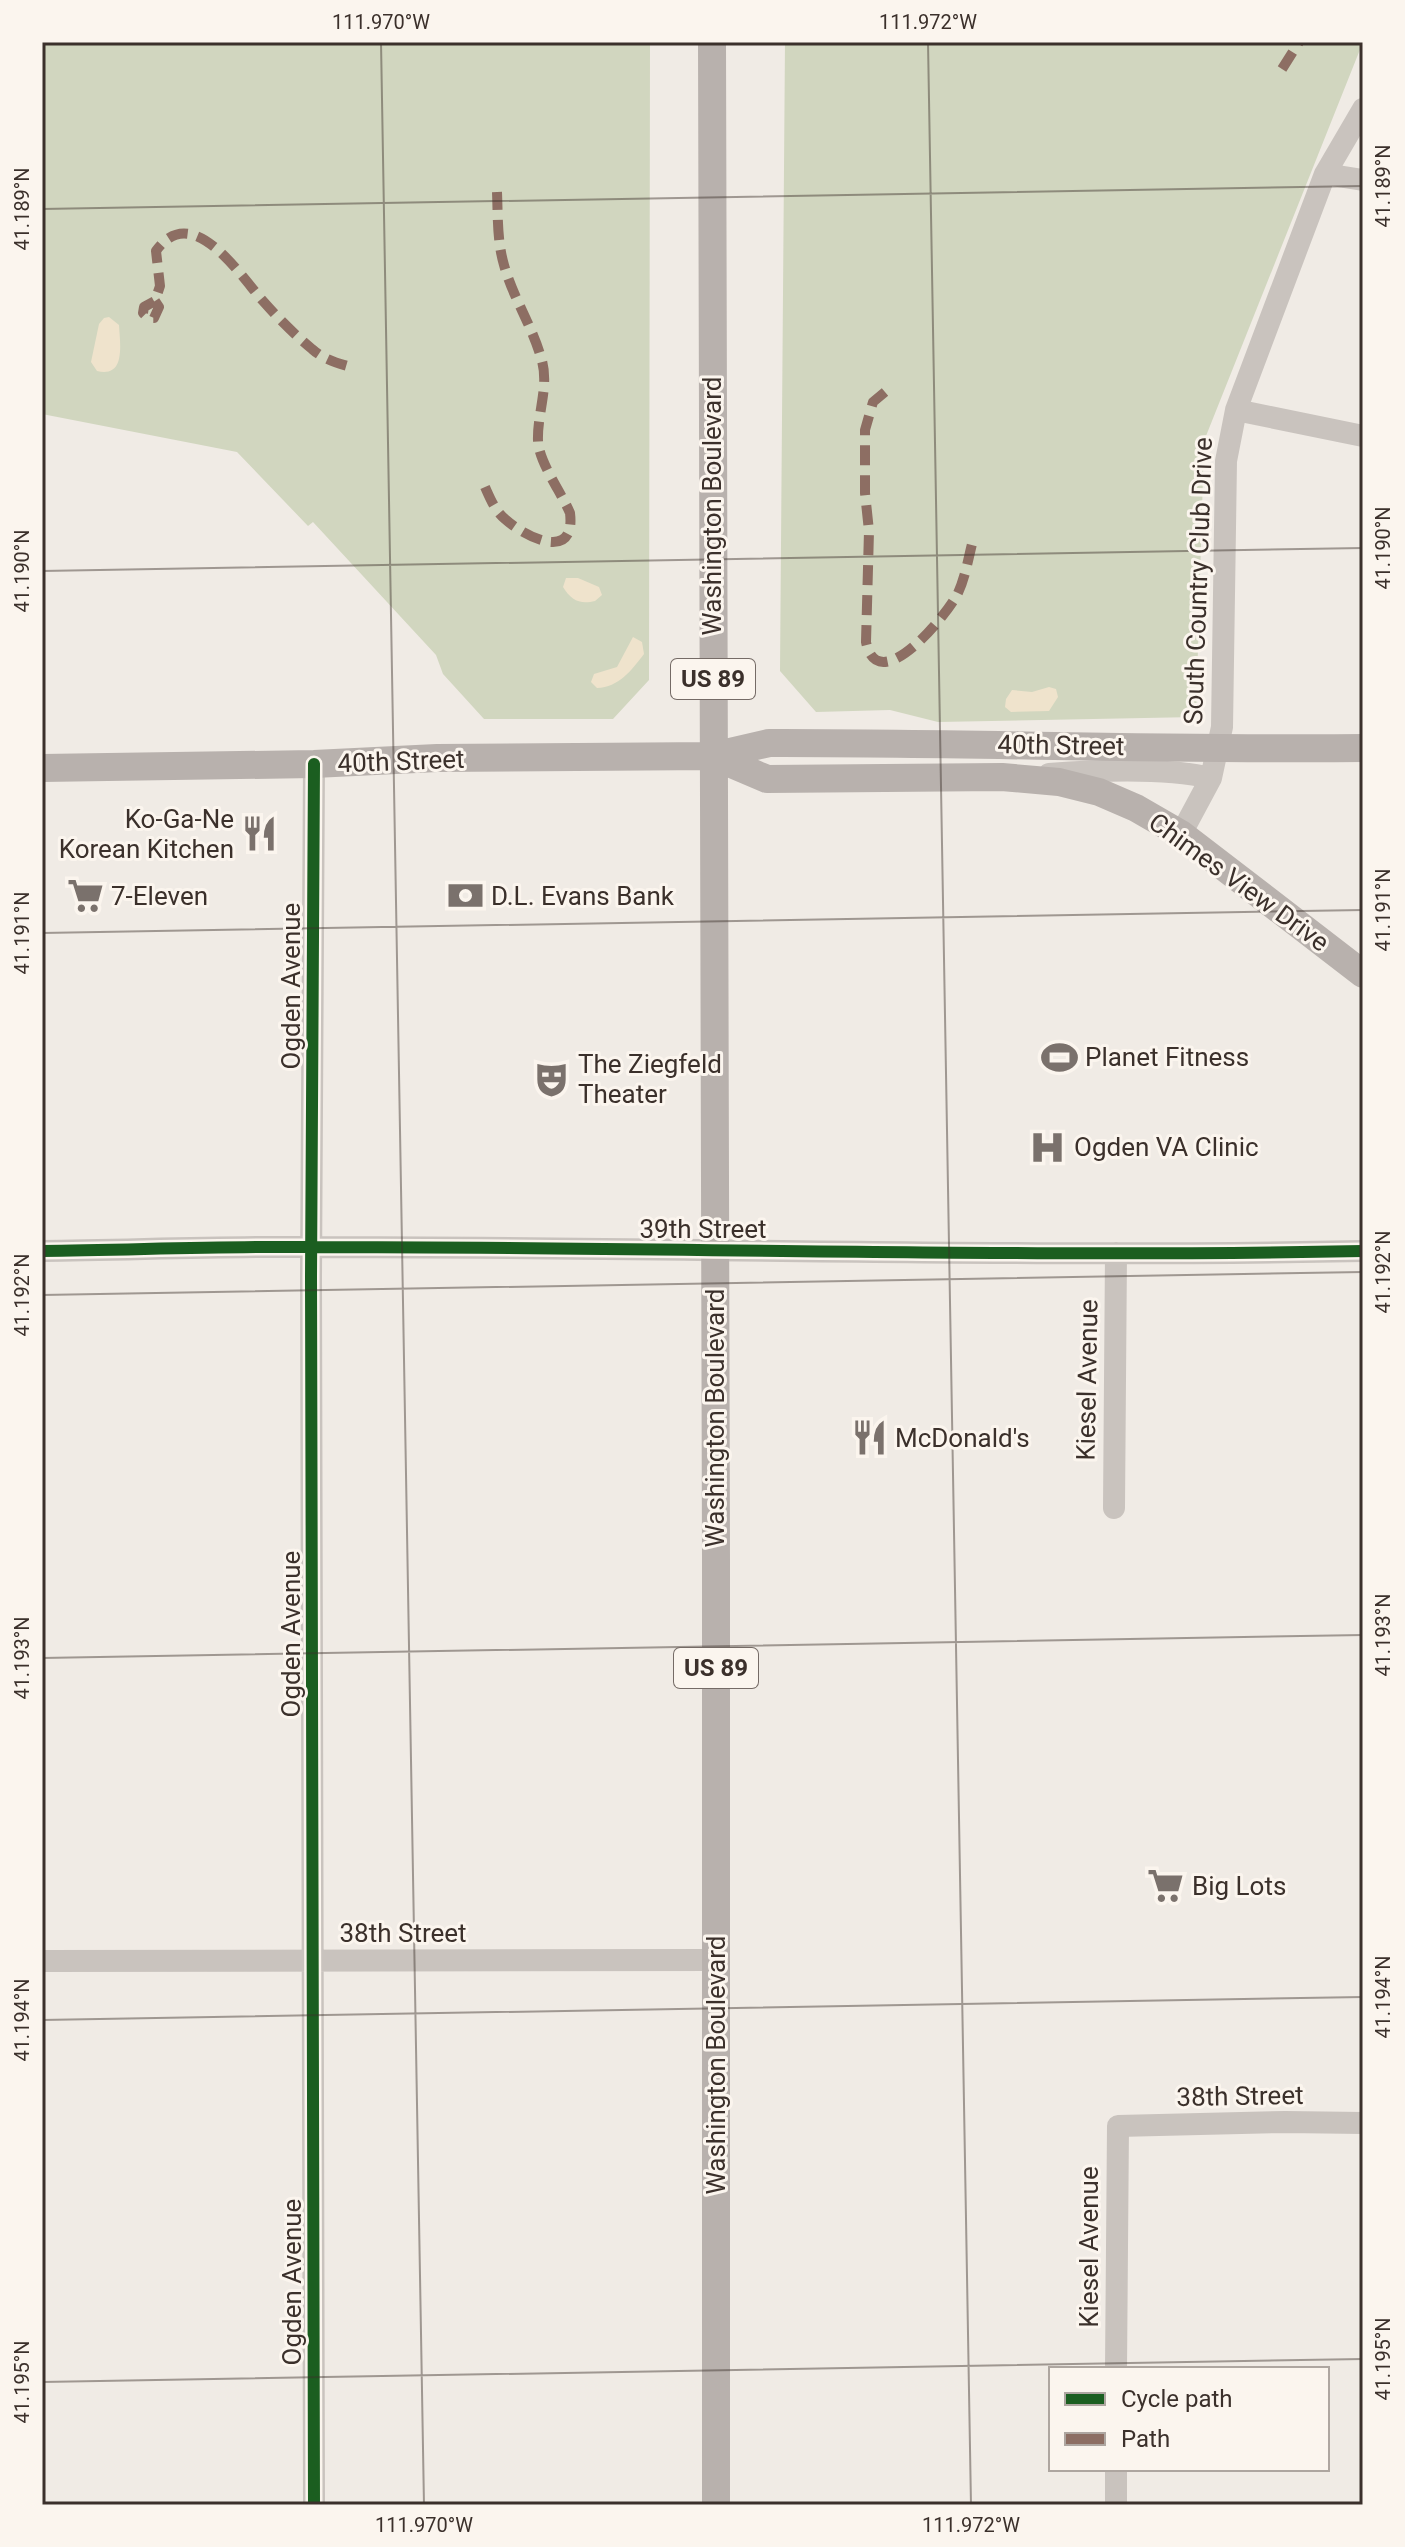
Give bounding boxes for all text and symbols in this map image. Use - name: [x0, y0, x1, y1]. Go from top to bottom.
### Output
- text: 111.970°W: [332, 10, 430, 34]
- text: 111.972°W: [879, 10, 977, 34]
- text: 41.189°N: [1371, 144, 1395, 228]
- text: 41.189°N: [10, 167, 34, 251]
- street label: Washington Boulevard: [697, 377, 727, 635]
- street label: South Country Club Drive: [1178, 437, 1218, 725]
- text: 41.190°N: [1371, 506, 1395, 590]
- text: 41.190°N: [10, 529, 34, 613]
- road number: US 89: [671, 659, 755, 699]
- street label: 40th Street: [997, 729, 1125, 761]
- street label: 40th Street: [337, 744, 465, 778]
- place label: Ko-Ga-Ne Korean Kitchen: [59, 804, 234, 864]
- street label: Chimes View Drive: [1143, 807, 1335, 957]
- restaurant icon: Ko-Ga-Ne Korean Kitchen: [241, 815, 279, 853]
- text: 41.191°N: [1371, 868, 1395, 952]
- supermarket icon: 7-Eleven: [66, 877, 104, 915]
- bank icon: D.L. Evans Bank: [446, 877, 484, 915]
- place label: 7-Eleven: [111, 881, 208, 911]
- place label: D.L. Evans Bank: [491, 881, 675, 911]
- text: 41.191°N: [10, 891, 34, 975]
- street label: Ogden Avenue: [276, 903, 306, 1069]
- sports icon: Planet Fitness: [1040, 1038, 1078, 1076]
- place label: Planet Fitness: [1085, 1042, 1249, 1072]
- place label: The Ziegfeld Theater: [578, 1049, 722, 1109]
- theatre icon: The Ziegfeld Theater: [533, 1060, 571, 1098]
- hospital icon: Ogden VA Clinic: [1029, 1128, 1067, 1166]
- place label: Ogden VA Clinic: [1074, 1132, 1259, 1162]
- street label: 39th Street: [639, 1214, 767, 1244]
- text: 41.192°N: [1371, 1230, 1395, 1314]
- text: 41.192°N: [10, 1253, 34, 1337]
- street label: Washington Boulevard: [700, 1289, 730, 1547]
- street label: Kiesel Avenue: [1071, 1299, 1103, 1461]
- restaurant icon: McDonald's: [850, 1419, 888, 1457]
- place label: McDonald's: [895, 1423, 1030, 1453]
- street label: Ogden Avenue: [276, 1551, 306, 1717]
- text: 41.193°N: [1371, 1593, 1395, 1677]
- text: 41.193°N: [10, 1616, 34, 1700]
- road number: US 89: [674, 1648, 758, 1688]
- supermarket icon: Big Lots: [1147, 1867, 1185, 1905]
- place label: Big Lots: [1192, 1871, 1286, 1901]
- street label: 38th Street: [339, 1918, 467, 1948]
- street label: Washington Boulevard: [701, 1936, 731, 2194]
- text: 41.194°N: [1371, 1955, 1395, 2039]
- text: 41.194°N: [10, 1978, 34, 2062]
- street label: 38th Street: [1176, 2080, 1304, 2112]
- street label: Kiesel Avenue: [1074, 2166, 1104, 2328]
- street label: Ogden Avenue: [277, 2199, 307, 2365]
- text: 41.195°N: [1371, 2317, 1395, 2401]
- text: 41.195°N: [10, 2340, 34, 2424]
- legend: [1049, 2367, 1329, 2471]
- text: Cycle path: [1121, 2385, 1233, 2413]
- text: Path: [1121, 2425, 1170, 2453]
- text: 111.970°W: [375, 2513, 473, 2537]
- text: 111.972°W: [922, 2513, 1020, 2537]

